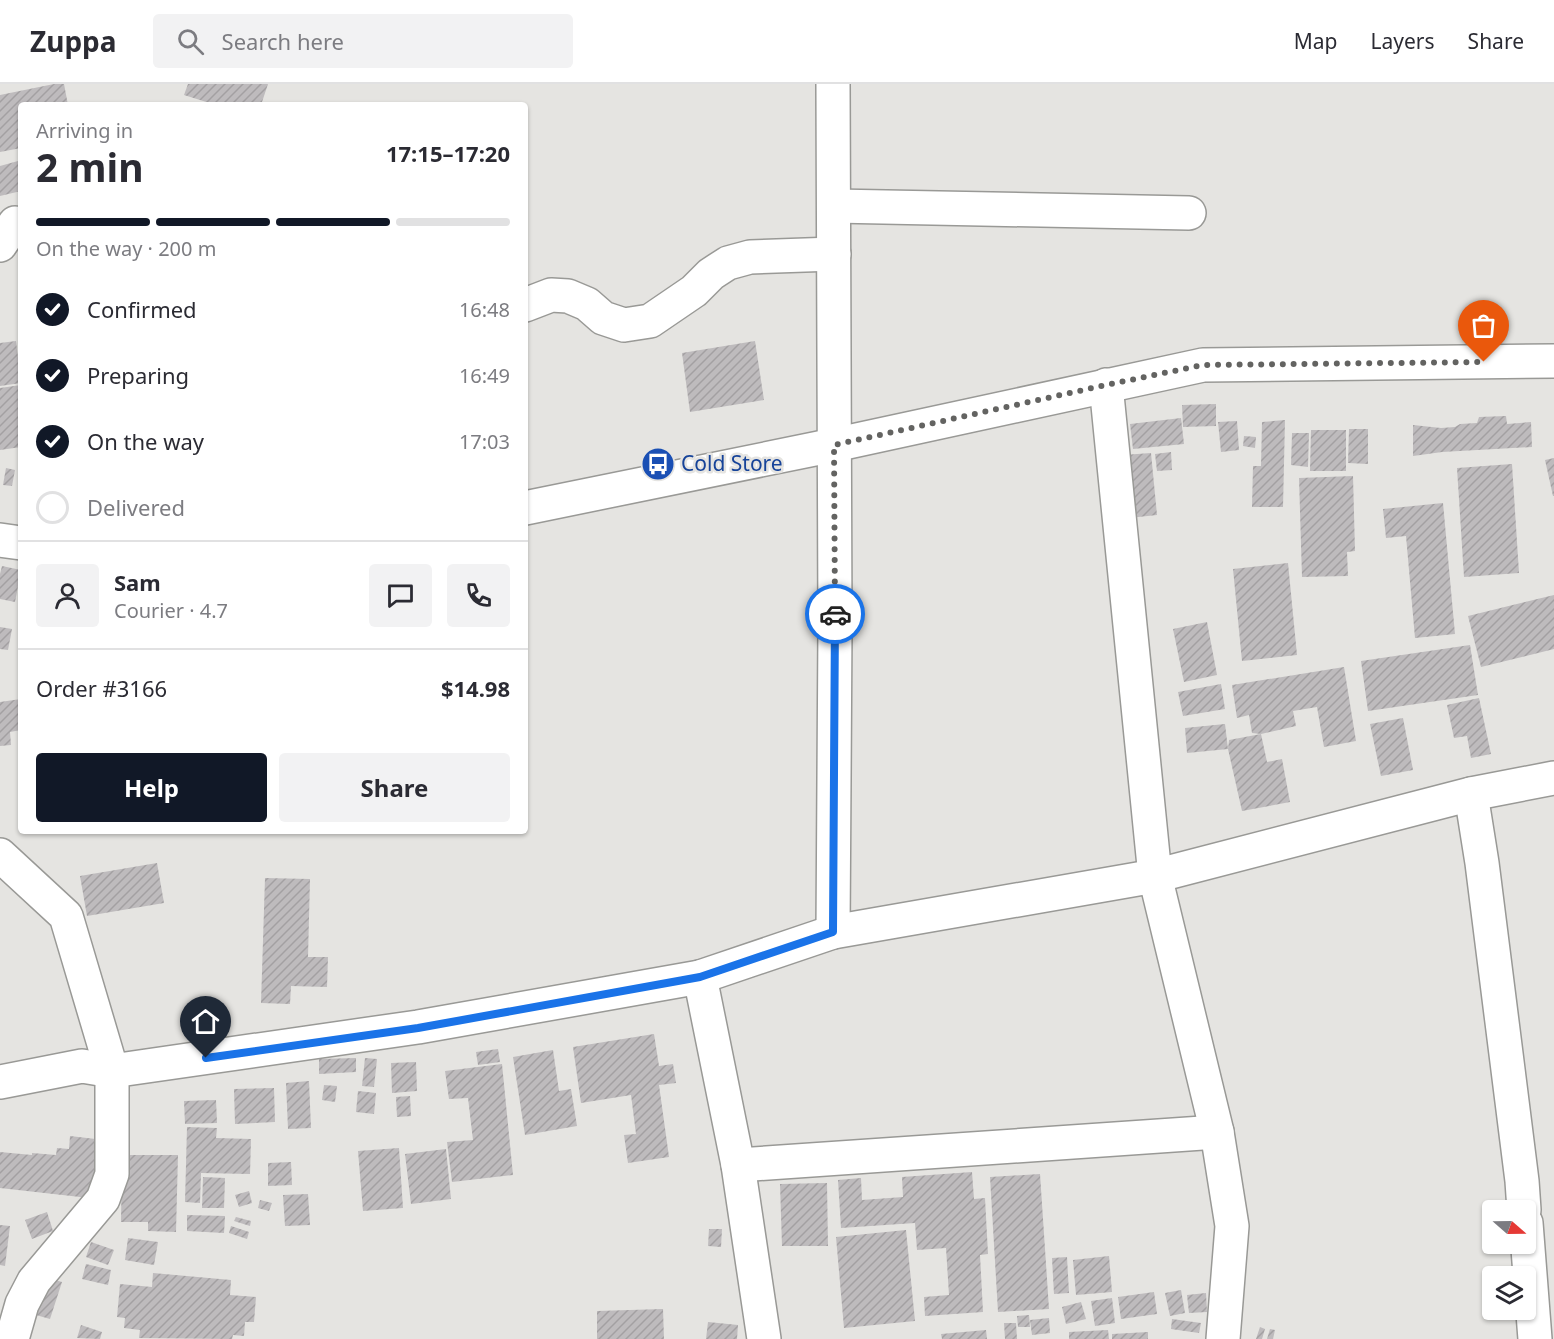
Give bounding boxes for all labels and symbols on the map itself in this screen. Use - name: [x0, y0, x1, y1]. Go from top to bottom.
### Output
- pin: [1458, 300, 1509, 362]
- bus stop icon: Cold Store: [640, 446, 676, 482]
- place label: Cold Store: [681, 449, 783, 477]
- courier: [805, 584, 865, 644]
- pin: [180, 996, 231, 1058]
- north arrow: [1482, 1200, 1536, 1254]

